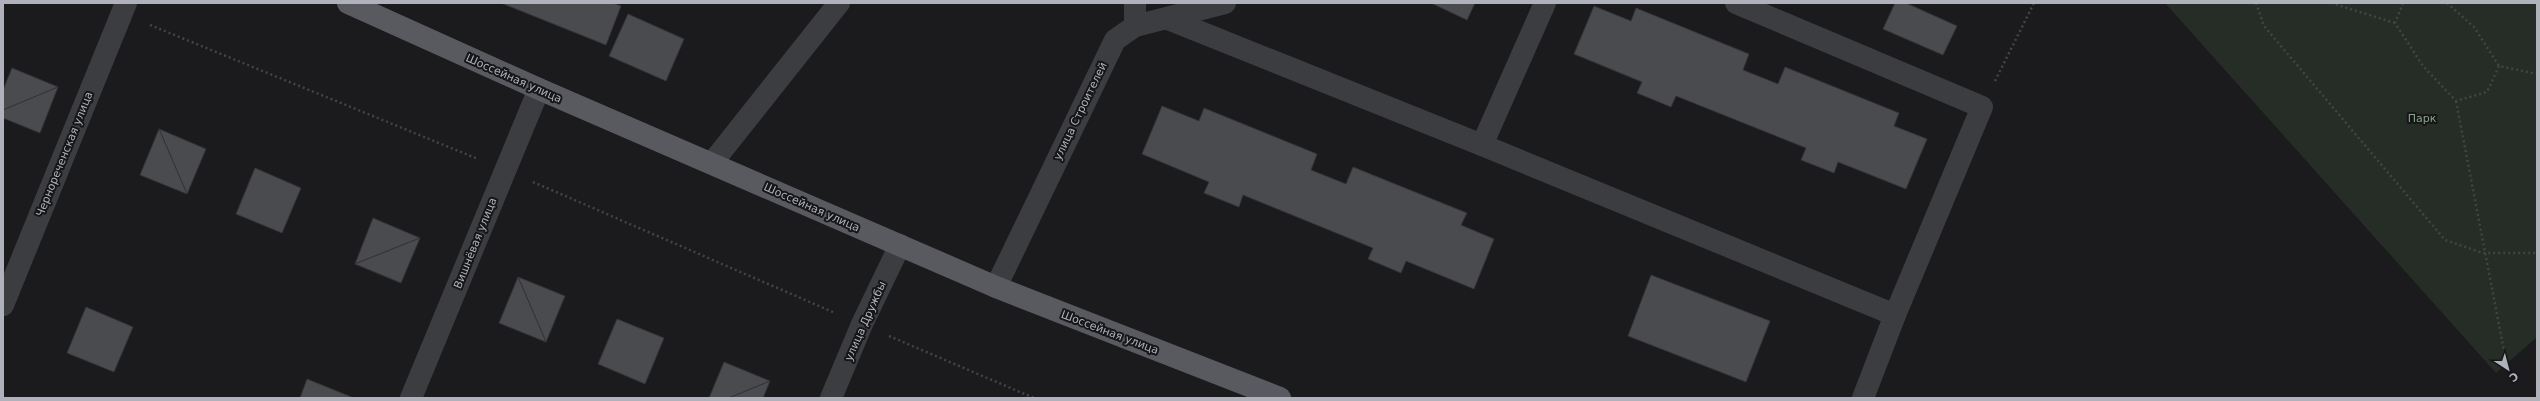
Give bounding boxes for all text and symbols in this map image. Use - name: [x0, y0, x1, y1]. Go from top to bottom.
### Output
- street label: Шоссейная улица: [464, 51, 564, 105]
- street label: улица Строителей: [1051, 60, 1110, 162]
- street label: Чернореченская улица: [33, 90, 96, 219]
- park label: Парк: [2408, 112, 2437, 125]
- street label: Шоссейная улица: [762, 180, 862, 234]
- street label: Вишнёвая улица: [451, 196, 500, 291]
- street label: улица Дружбы: [842, 279, 889, 363]
- street label: Шоссейная улица: [1059, 308, 1160, 357]
- north arrow: [2488, 349, 2528, 389]
- text: С: [2506, 369, 2521, 384]

